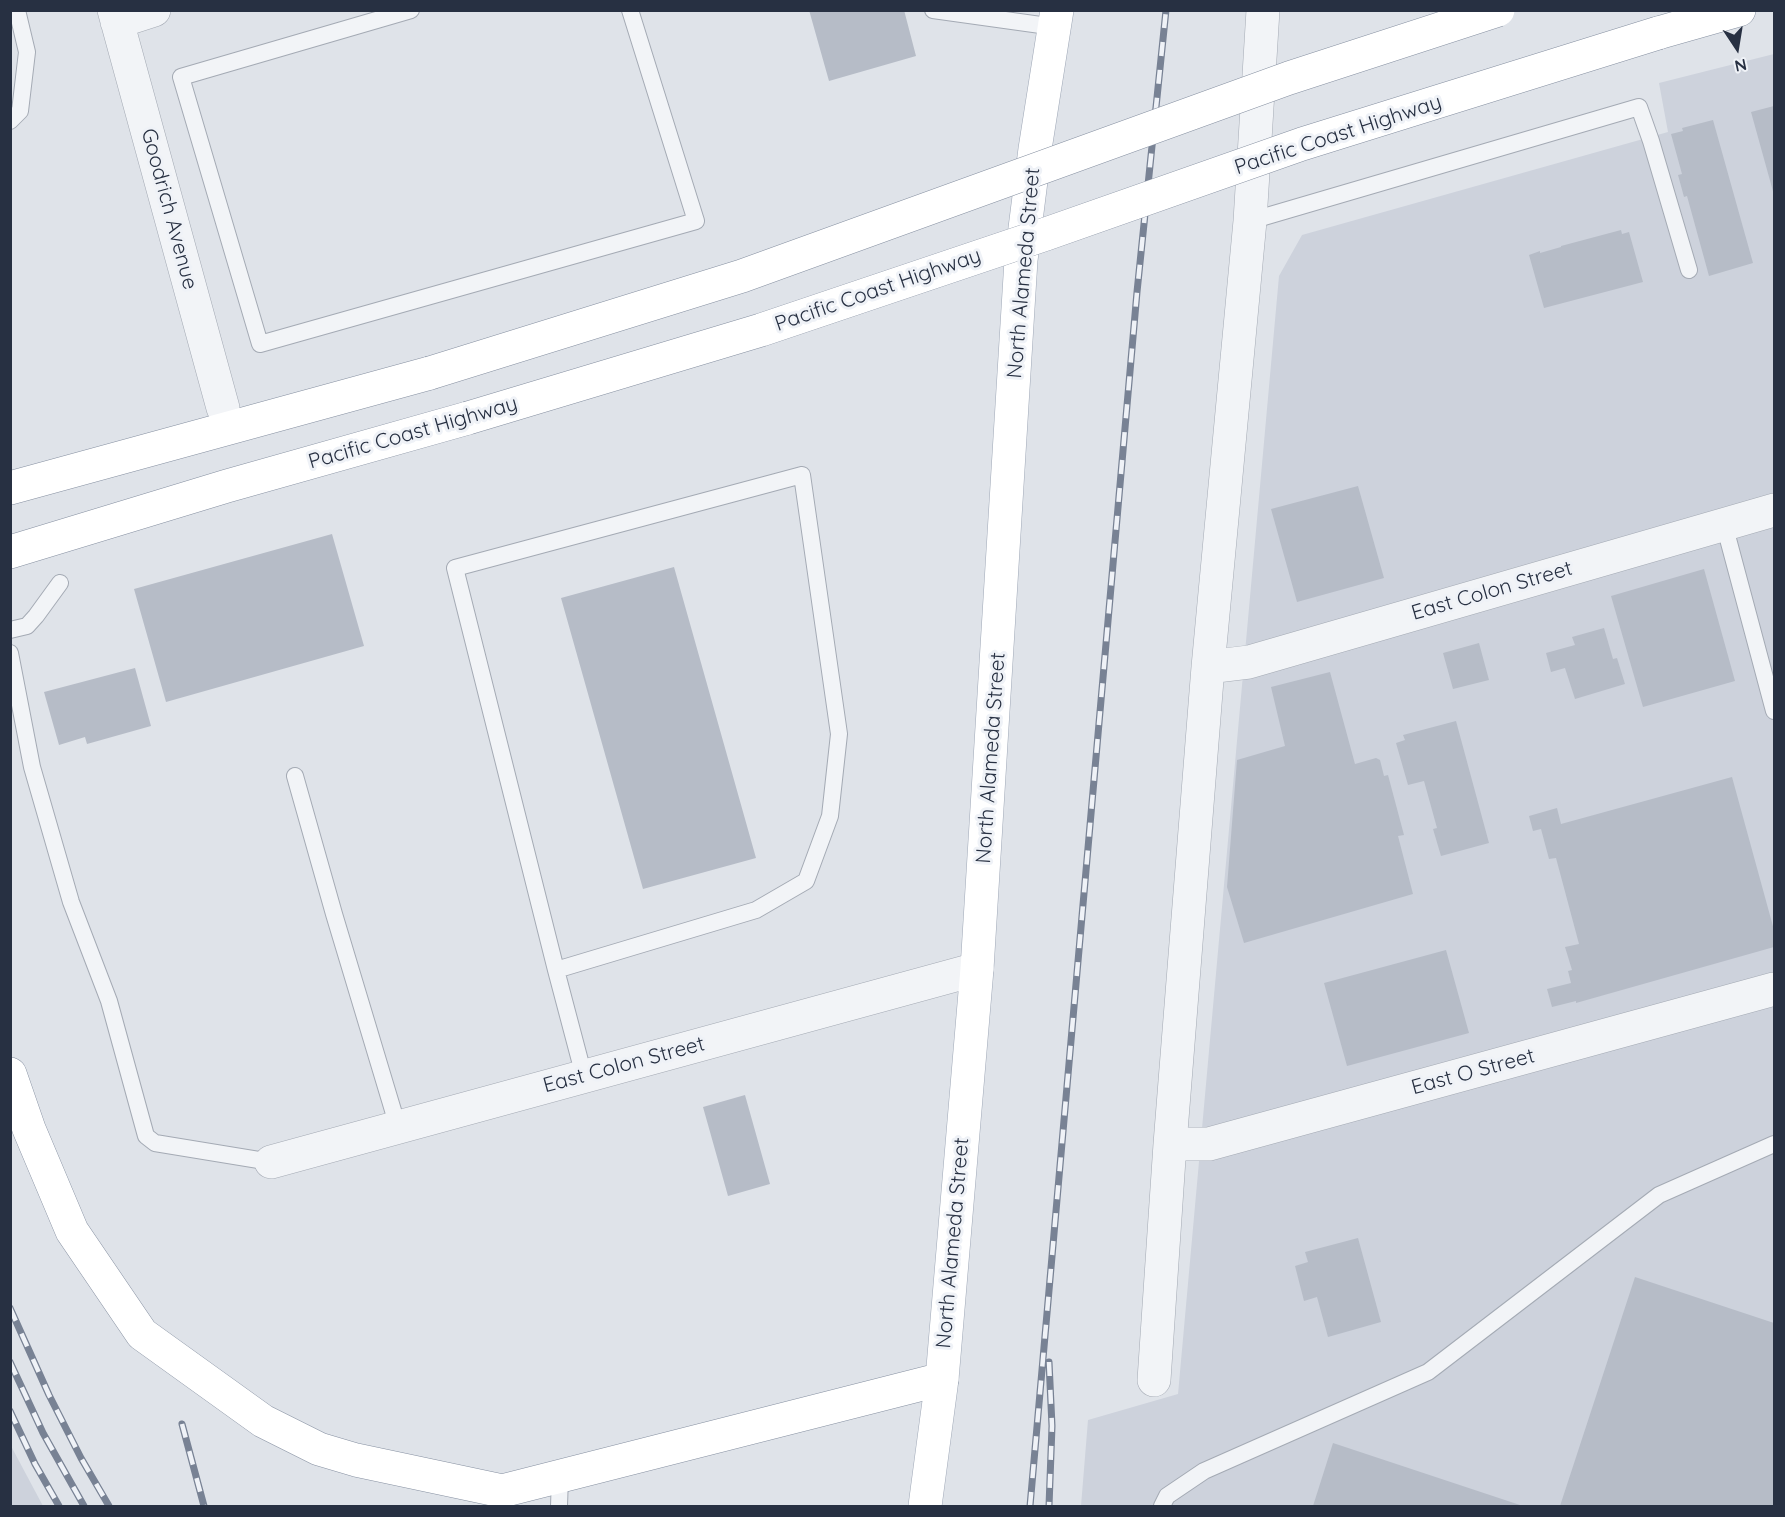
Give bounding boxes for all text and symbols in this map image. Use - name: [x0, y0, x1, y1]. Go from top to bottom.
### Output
- north arrow: [1707, 18, 1767, 78]
- text: N: [1733, 55, 1749, 77]
- street label: Pacific Coast Highway: [1231, 90, 1445, 180]
- street label: Goodrich Avenue: [135, 126, 203, 292]
- street label: North Alameda Street: [1002, 167, 1046, 379]
- street label: Pacific Coast Highway: [772, 243, 984, 337]
- street label: Pacific Coast Highway: [306, 391, 520, 475]
- street label: East Colon Street: [1409, 556, 1575, 626]
- street label: North Alameda Street: [971, 652, 1011, 864]
- street label: East Colon Street: [540, 1031, 708, 1099]
- street label: East O Street: [1409, 1043, 1537, 1101]
- street label: North Alameda Street: [931, 1137, 975, 1349]

